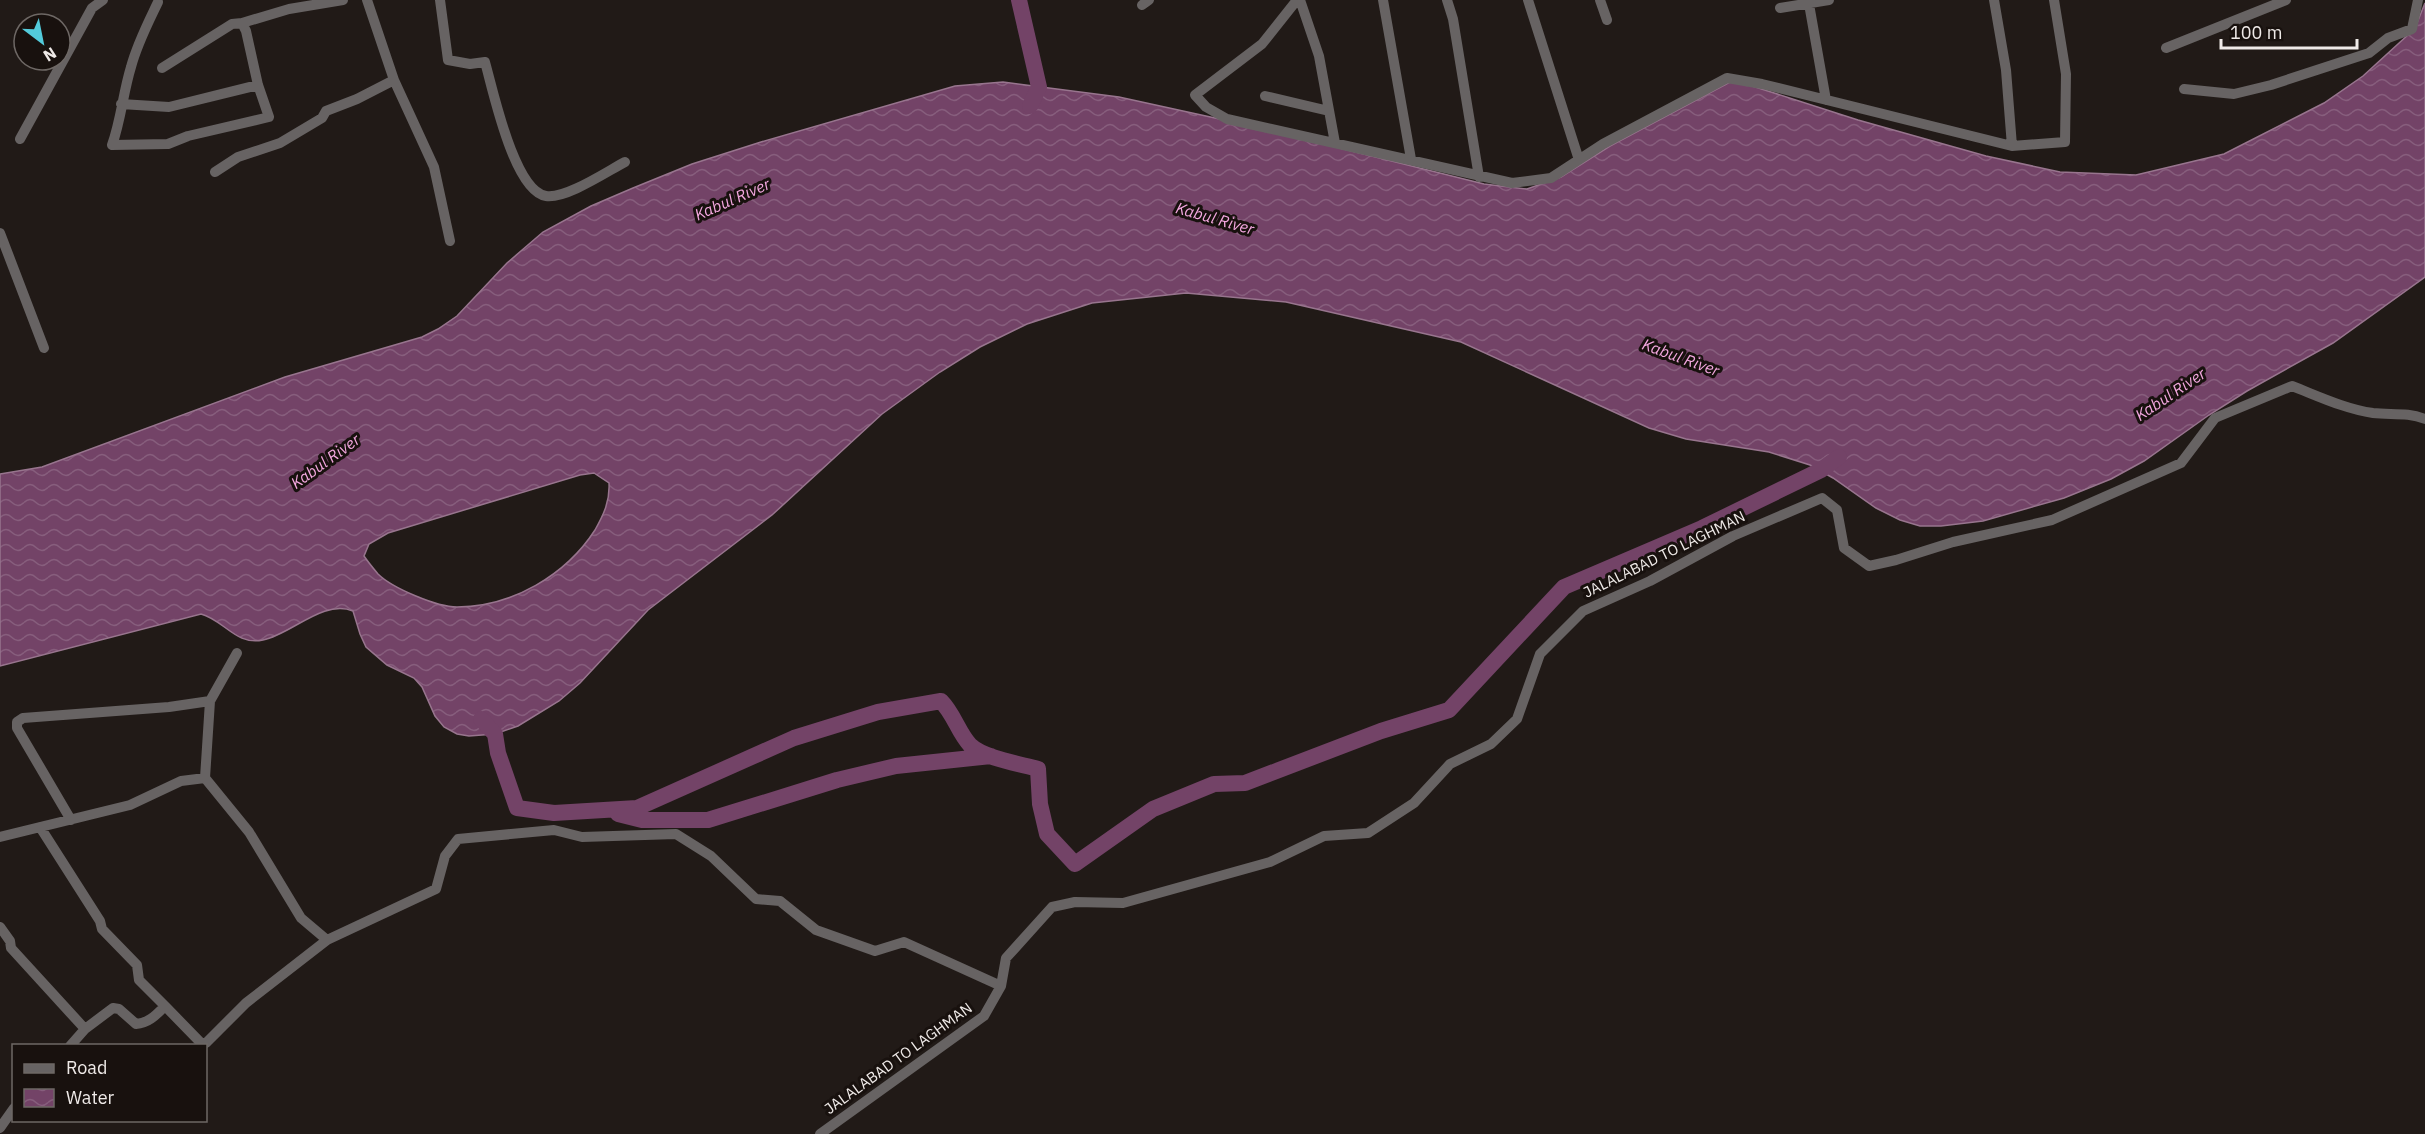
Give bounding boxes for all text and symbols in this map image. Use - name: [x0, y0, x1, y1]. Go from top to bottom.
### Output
- north arrow: [12, 12, 72, 72]
- scale bar: [2221, 12, 2358, 50]
- text: 100 m: [2230, 21, 2282, 44]
- text: N: [40, 43, 60, 66]
- water label: Kabul River: [691, 173, 774, 225]
- water label: Kabul River: [1174, 197, 1258, 239]
- water label: Kabul River: [1640, 334, 1723, 381]
- water label: Kabul River: [2131, 363, 2210, 425]
- water label: Kabul River: [287, 429, 364, 493]
- street label: JALALABAD TO LAGHMAN: [1580, 506, 1748, 602]
- street label: JALALABAD TO LAGHMAN: [820, 998, 976, 1118]
- legend: [12, 1044, 207, 1122]
- text: Road: [66, 1056, 107, 1079]
- text: Water: [66, 1086, 115, 1109]

